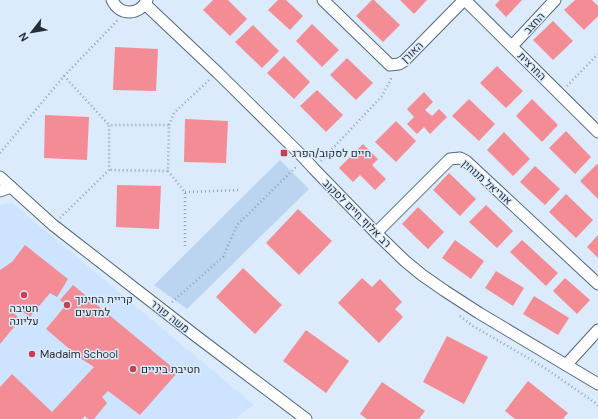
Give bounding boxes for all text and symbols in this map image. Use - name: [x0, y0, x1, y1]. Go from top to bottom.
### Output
- street label: החצב: [520, 9, 548, 37]
- north arrow: [12, 12, 52, 52]
- text: N: [15, 30, 31, 44]
- street label: האורן: [398, 38, 426, 66]
- street label: החרצית: [515, 49, 549, 83]
- place label: חיים לסקוב/הפרג: [292, 146, 371, 160]
- marker: חיים לסקוב/הפרג: [279, 148, 289, 158]
- street label: אוריאל מנוחין: [459, 156, 515, 208]
- street label: רב אלוף חיים לסקוב: [320, 176, 394, 250]
- marker: חטיבה עליונה: [19, 290, 29, 300]
- place label: קריית החינוך למדעים: [75, 292, 133, 319]
- street label: משה פורר: [148, 296, 192, 336]
- marker: קריית החינוך למדעים: [62, 300, 72, 310]
- place label: חטיבה עליונה: [9, 301, 39, 328]
- place label: Madaim School: [40, 347, 118, 361]
- marker: Madaim School: [27, 349, 37, 359]
- place label: חטיבת ביניים: [141, 362, 200, 376]
- marker: חטיבת ביניים: [128, 364, 138, 374]

